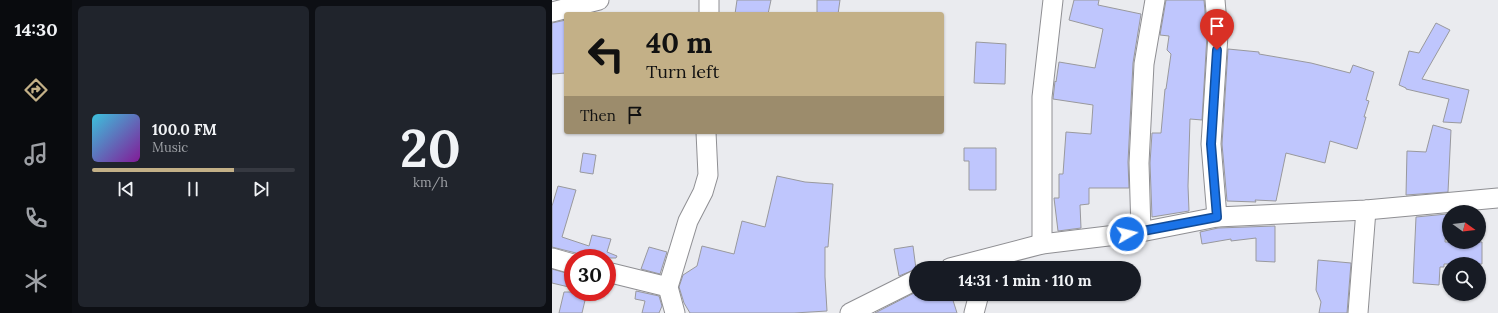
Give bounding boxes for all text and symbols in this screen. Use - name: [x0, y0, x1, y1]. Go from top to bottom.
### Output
- pin: [1200, 9, 1234, 50]
- icon: arrive: [1206, 15, 1228, 37]
- text: 14:30: [14, 18, 58, 41]
- text: 40 m: [646, 25, 712, 61]
- icon: left: [580, 28, 632, 80]
- text: Turn left: [646, 60, 719, 83]
- icon: directions: [22, 76, 50, 104]
- icon: arrive: [624, 104, 646, 126]
- text: Then: [580, 106, 616, 125]
- text: 20: [400, 115, 461, 181]
- text: 100.0 FM: [152, 120, 217, 139]
- text: Music: [152, 139, 188, 156]
- icon: music: [22, 140, 50, 168]
- text: km/h: [413, 174, 448, 191]
- icon: previous: [115, 178, 137, 200]
- icon: pause: [182, 178, 204, 200]
- icon: next: [250, 178, 272, 200]
- icon: phone: [22, 204, 50, 232]
- north arrow: [1442, 205, 1486, 249]
- map controls: [1442, 205, 1486, 301]
- position arrow: [1106, 213, 1148, 255]
- speed limit sign: 30: [564, 249, 616, 301]
- button: search: [1442, 257, 1486, 301]
- icon: climate: [22, 267, 50, 295]
- text: 14:31 · 1 min · 110 m: [959, 271, 1091, 290]

